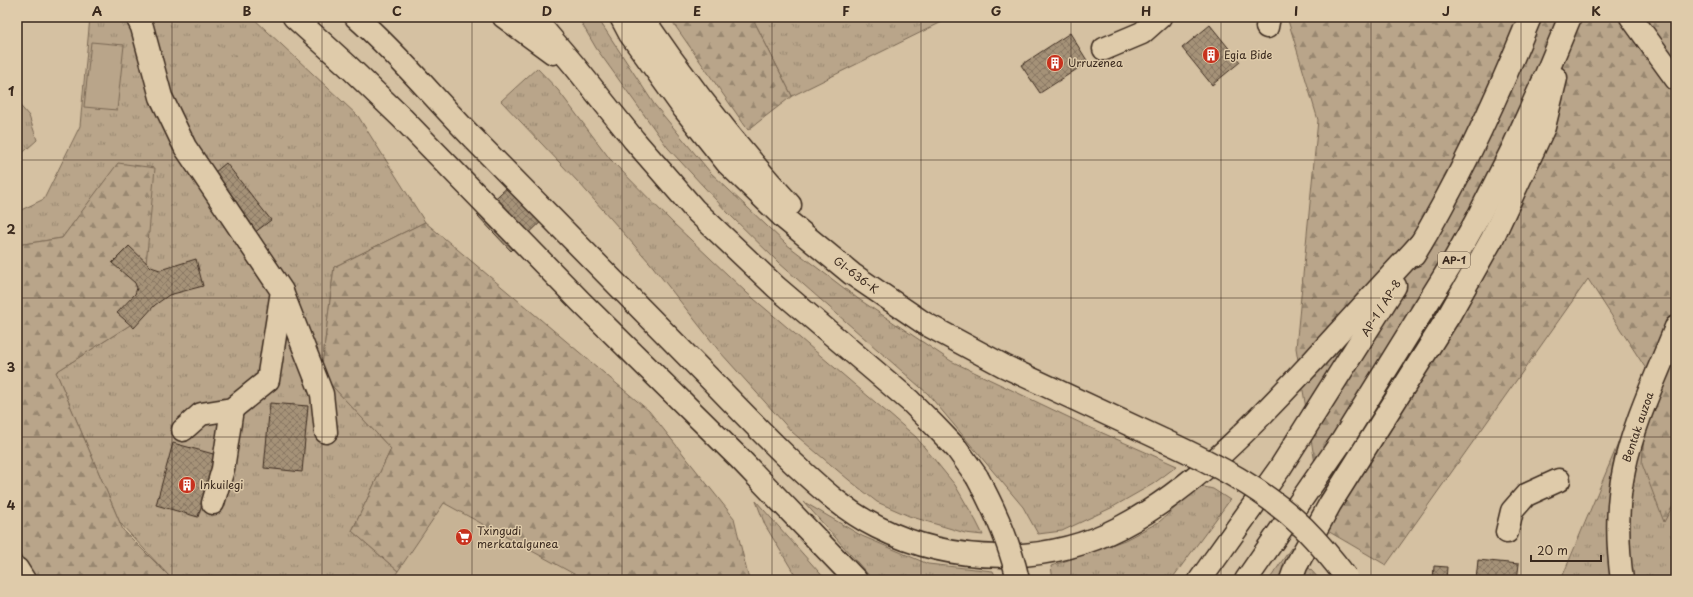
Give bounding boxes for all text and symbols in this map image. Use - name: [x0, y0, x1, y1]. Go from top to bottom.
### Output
- text: A: [92, 1, 102, 20]
- text: B: [243, 1, 252, 20]
- text: C: [392, 1, 402, 20]
- text: D: [542, 1, 552, 20]
- text: E: [693, 1, 701, 20]
- text: F: [842, 1, 850, 20]
- text: G: [991, 1, 1001, 20]
- text: H: [1141, 1, 1151, 20]
- text: I: [1294, 1, 1298, 20]
- text: J: [1442, 1, 1450, 20]
- text: K: [1591, 1, 1601, 20]
- building icon: Egia Bide: [1201, 45, 1221, 65]
- place label: Egia Bide: [1224, 46, 1273, 63]
- building icon: Urruzenea: [1045, 53, 1065, 73]
- place label: Urruzenea: [1068, 54, 1123, 71]
- text: 1: [8, 81, 14, 100]
- text: 2: [6, 219, 16, 238]
- street label: GI-636-K: [830, 252, 883, 298]
- road number: AP-1: [1438, 252, 1470, 268]
- street label: AP-1 / AP-8: [1356, 276, 1405, 339]
- text: 3: [7, 357, 16, 376]
- street label: Bentak auzoa: [1618, 389, 1658, 464]
- building icon: Inkuilegi: [177, 475, 197, 495]
- place label: Inkuilegi: [200, 476, 243, 493]
- text: 4: [7, 495, 16, 514]
- place label: Txingudi merkatalgunea: [477, 522, 559, 552]
- supermarket icon: Txingudi merkatalgunea: [454, 527, 474, 547]
- scale bar: [1531, 537, 1601, 563]
- text: 20 m: [1537, 541, 1568, 559]

